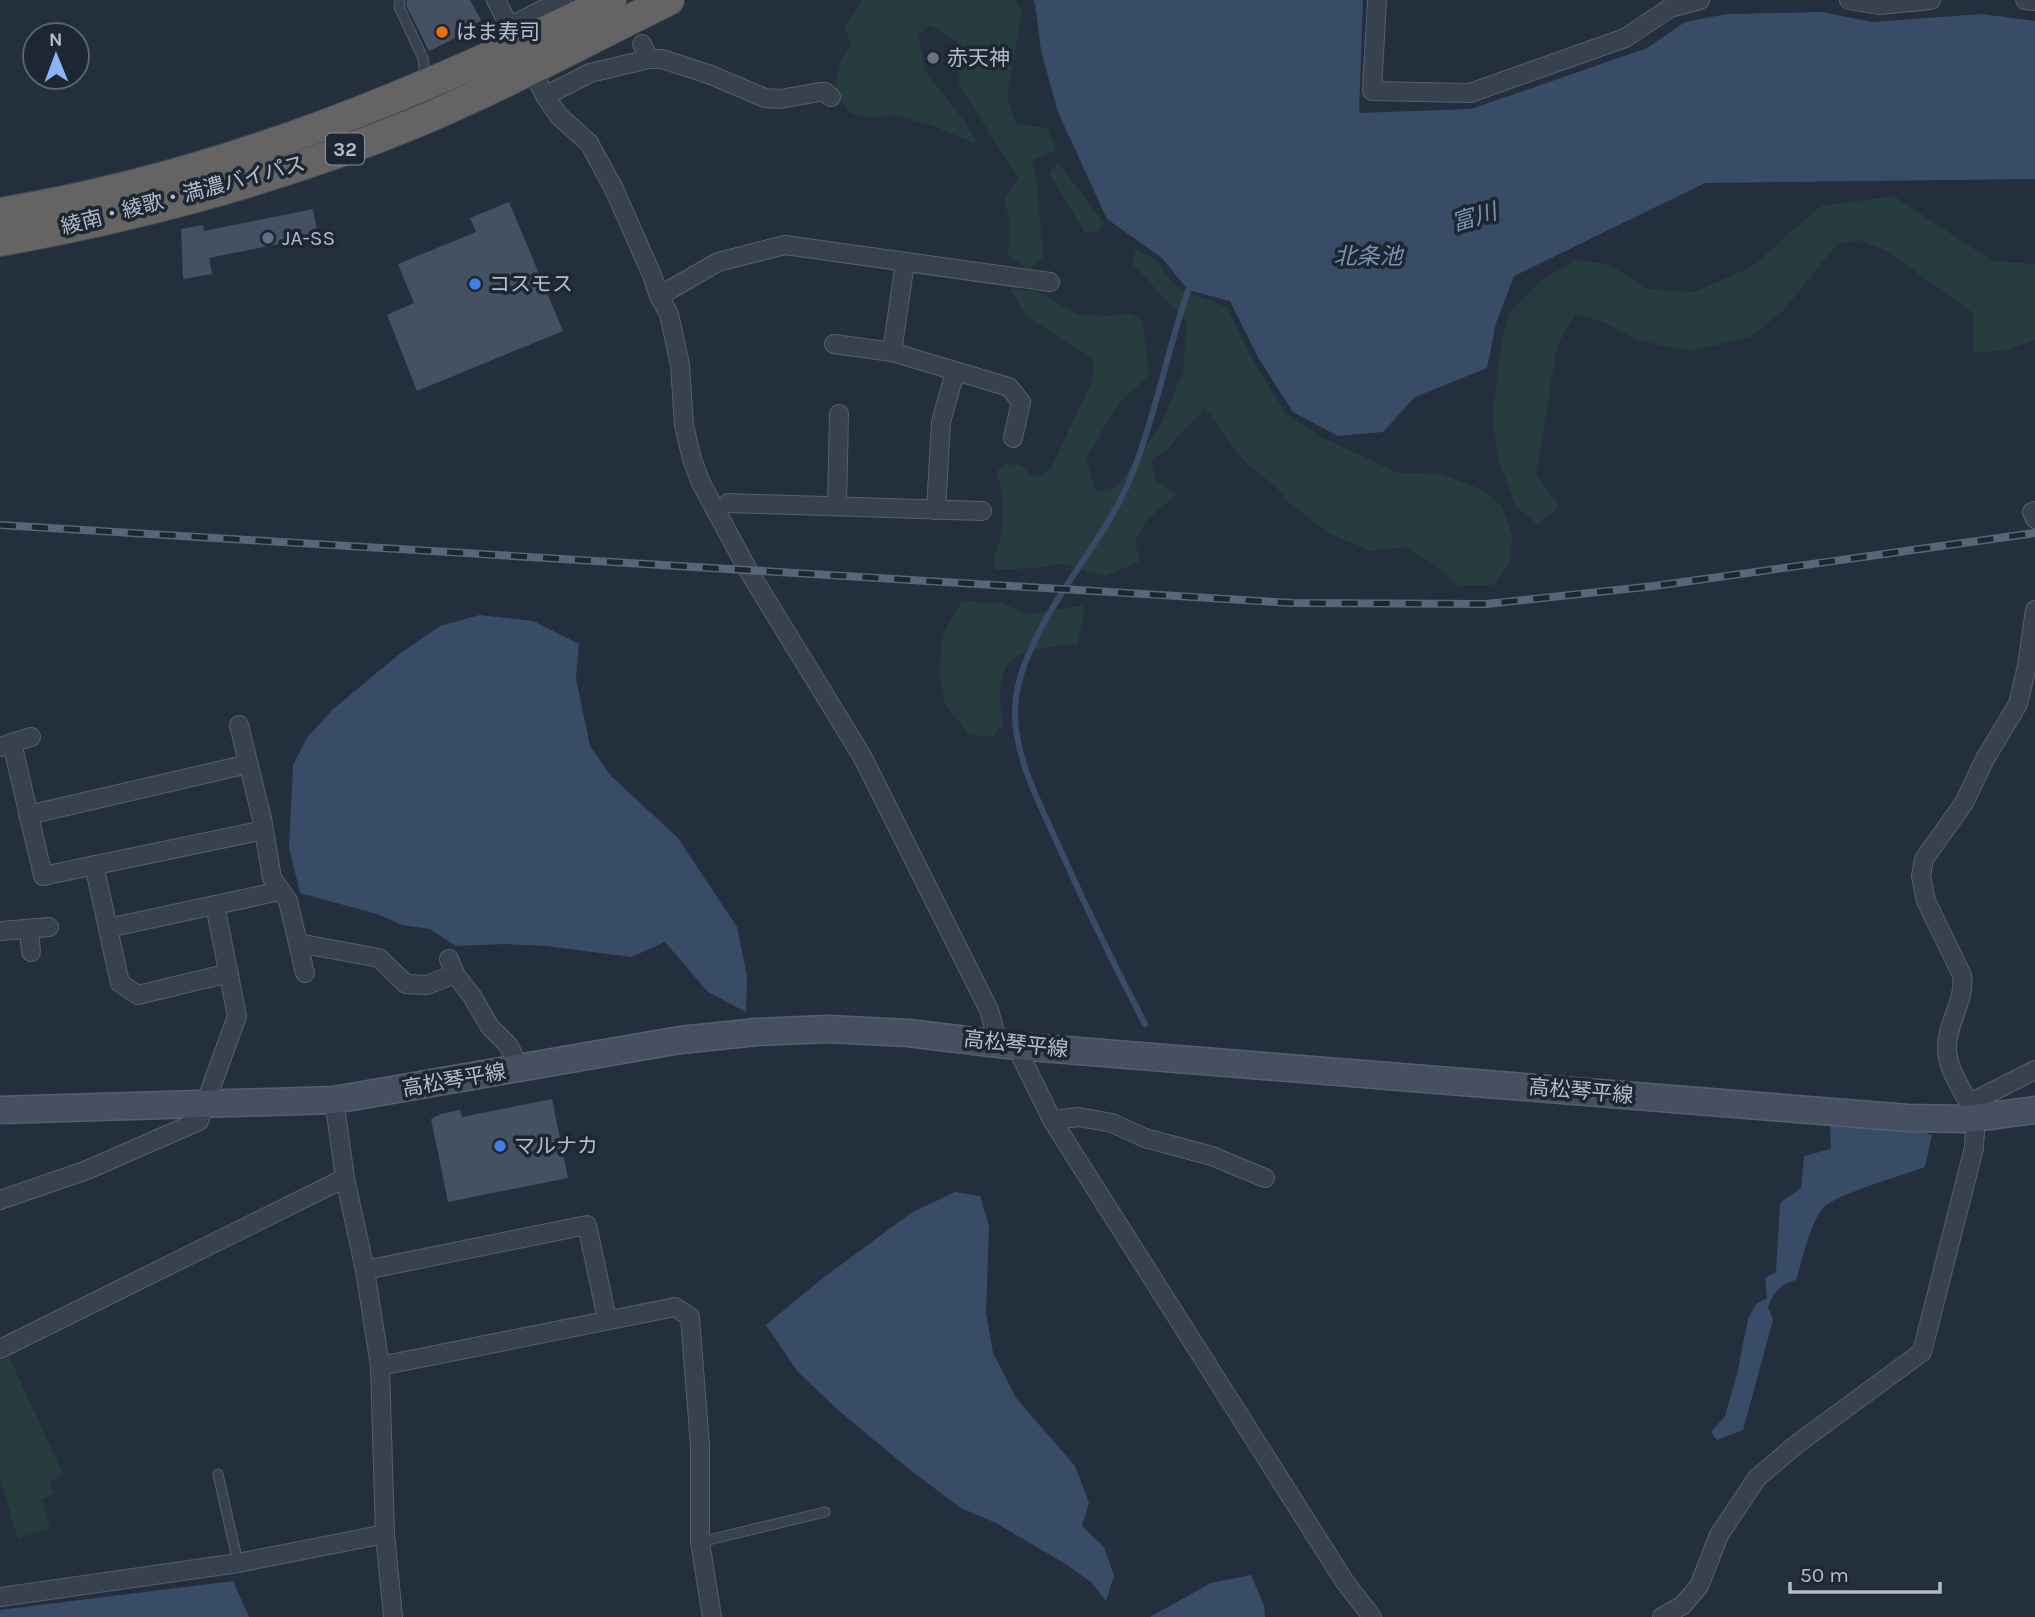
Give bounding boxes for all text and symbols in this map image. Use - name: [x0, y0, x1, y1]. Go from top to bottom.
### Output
- place label: はま寿司: [456, 20, 540, 44]
- north arrow: [21, 21, 91, 91]
- marker: はま寿司: [434, 24, 450, 40]
- text: N: [49, 29, 63, 51]
- place label: 赤天神: [947, 46, 1010, 70]
- marker: 赤天神: [925, 50, 941, 66]
- road number: 32: [326, 134, 364, 164]
- street label: 綾南・綾歌・満濃バイパス: [58, 151, 308, 239]
- water label: 富川: [1448, 197, 1503, 237]
- place label: JA-SS: [282, 226, 335, 250]
- marker: JA-SS: [260, 230, 276, 246]
- water label: 北条池: [1334, 243, 1405, 270]
- place label: コスモス: [489, 272, 573, 296]
- marker: コスモス: [467, 276, 483, 292]
- street label: 高松琴平線: [963, 1027, 1069, 1061]
- street label: 高松琴平線: [400, 1059, 508, 1101]
- street label: 高松琴平線: [1528, 1074, 1634, 1108]
- place label: マルナカ: [514, 1134, 598, 1158]
- marker: マルナカ: [492, 1138, 508, 1154]
- scale bar: [1790, 1550, 1940, 1594]
- text: 50 m: [1800, 1563, 1849, 1587]

